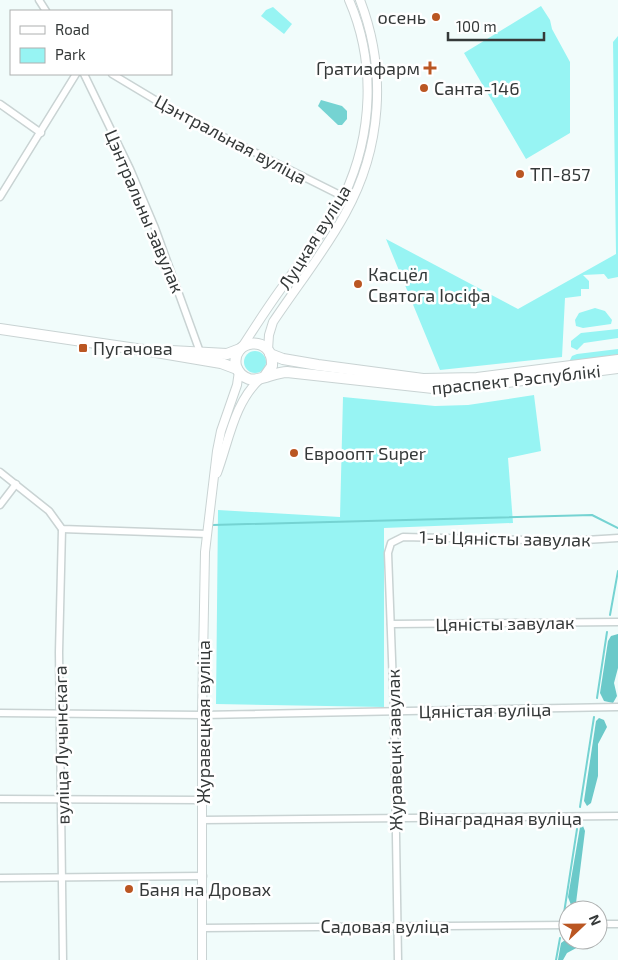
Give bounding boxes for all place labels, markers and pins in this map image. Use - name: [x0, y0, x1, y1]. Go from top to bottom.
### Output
- place label: осень: [378, 6, 426, 28]
- marker: осень: [430, 11, 442, 23]
- place label: Гратиафарм: [316, 57, 420, 79]
- marker: Гратиафарм: [424, 62, 436, 74]
- place label: Санта-146: [434, 77, 519, 99]
- marker: Санта-146: [418, 82, 430, 94]
- place label: ТП-857: [530, 163, 590, 185]
- marker: ТП-857: [514, 168, 526, 180]
- place label: Касцёл Святога Іосіфа: [368, 263, 490, 306]
- marker: Касцёл Святога Іосіфа: [352, 278, 364, 290]
- place label: Пугачова: [93, 337, 173, 359]
- marker: Пугачова: [77, 342, 89, 354]
- place label: Евроопт Super: [304, 442, 426, 464]
- marker: Евроопт Super: [288, 447, 300, 459]
- place label: Баня на Дровах: [139, 878, 272, 900]
- marker: Баня на Дровах: [123, 883, 135, 895]

